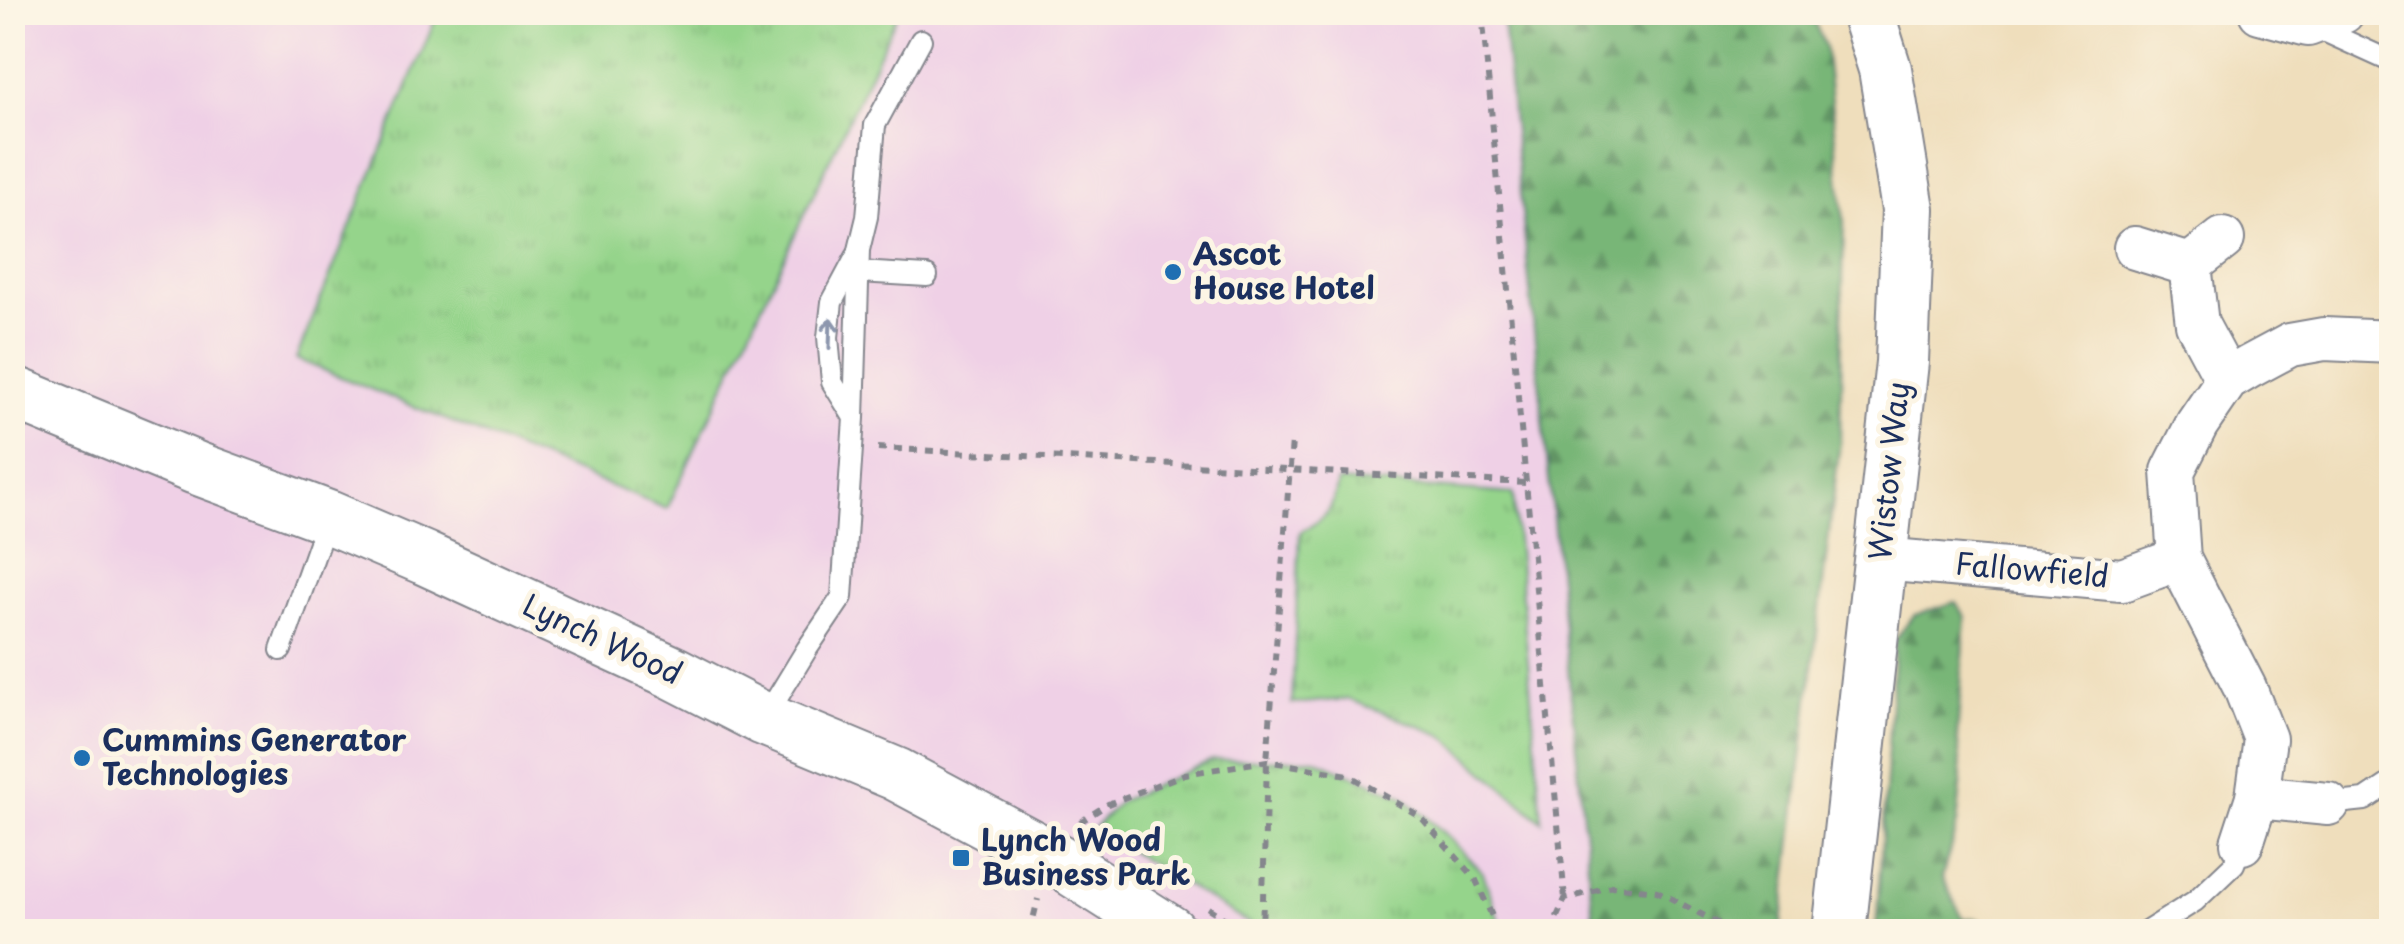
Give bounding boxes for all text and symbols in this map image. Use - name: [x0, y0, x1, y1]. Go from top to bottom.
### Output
- place label: Ascot House Hotel: [1193, 230, 1374, 309]
- marker: Ascot House Hotel: [1162, 261, 1184, 283]
- one-way arrow: [821, 318, 840, 350]
- street label: Wistow Way: [1856, 379, 1919, 562]
- street label: Fallowfield: [1954, 539, 2111, 598]
- street label: Lynch Wood: [516, 581, 690, 694]
- place label: Cummins Generator Technologies: [102, 716, 407, 795]
- marker: Cummins Generator Technologies: [71, 747, 93, 769]
- place label: Lynch Wood Business Park: [981, 816, 1190, 895]
- marker: Lynch Wood Business Park: [950, 847, 972, 869]

